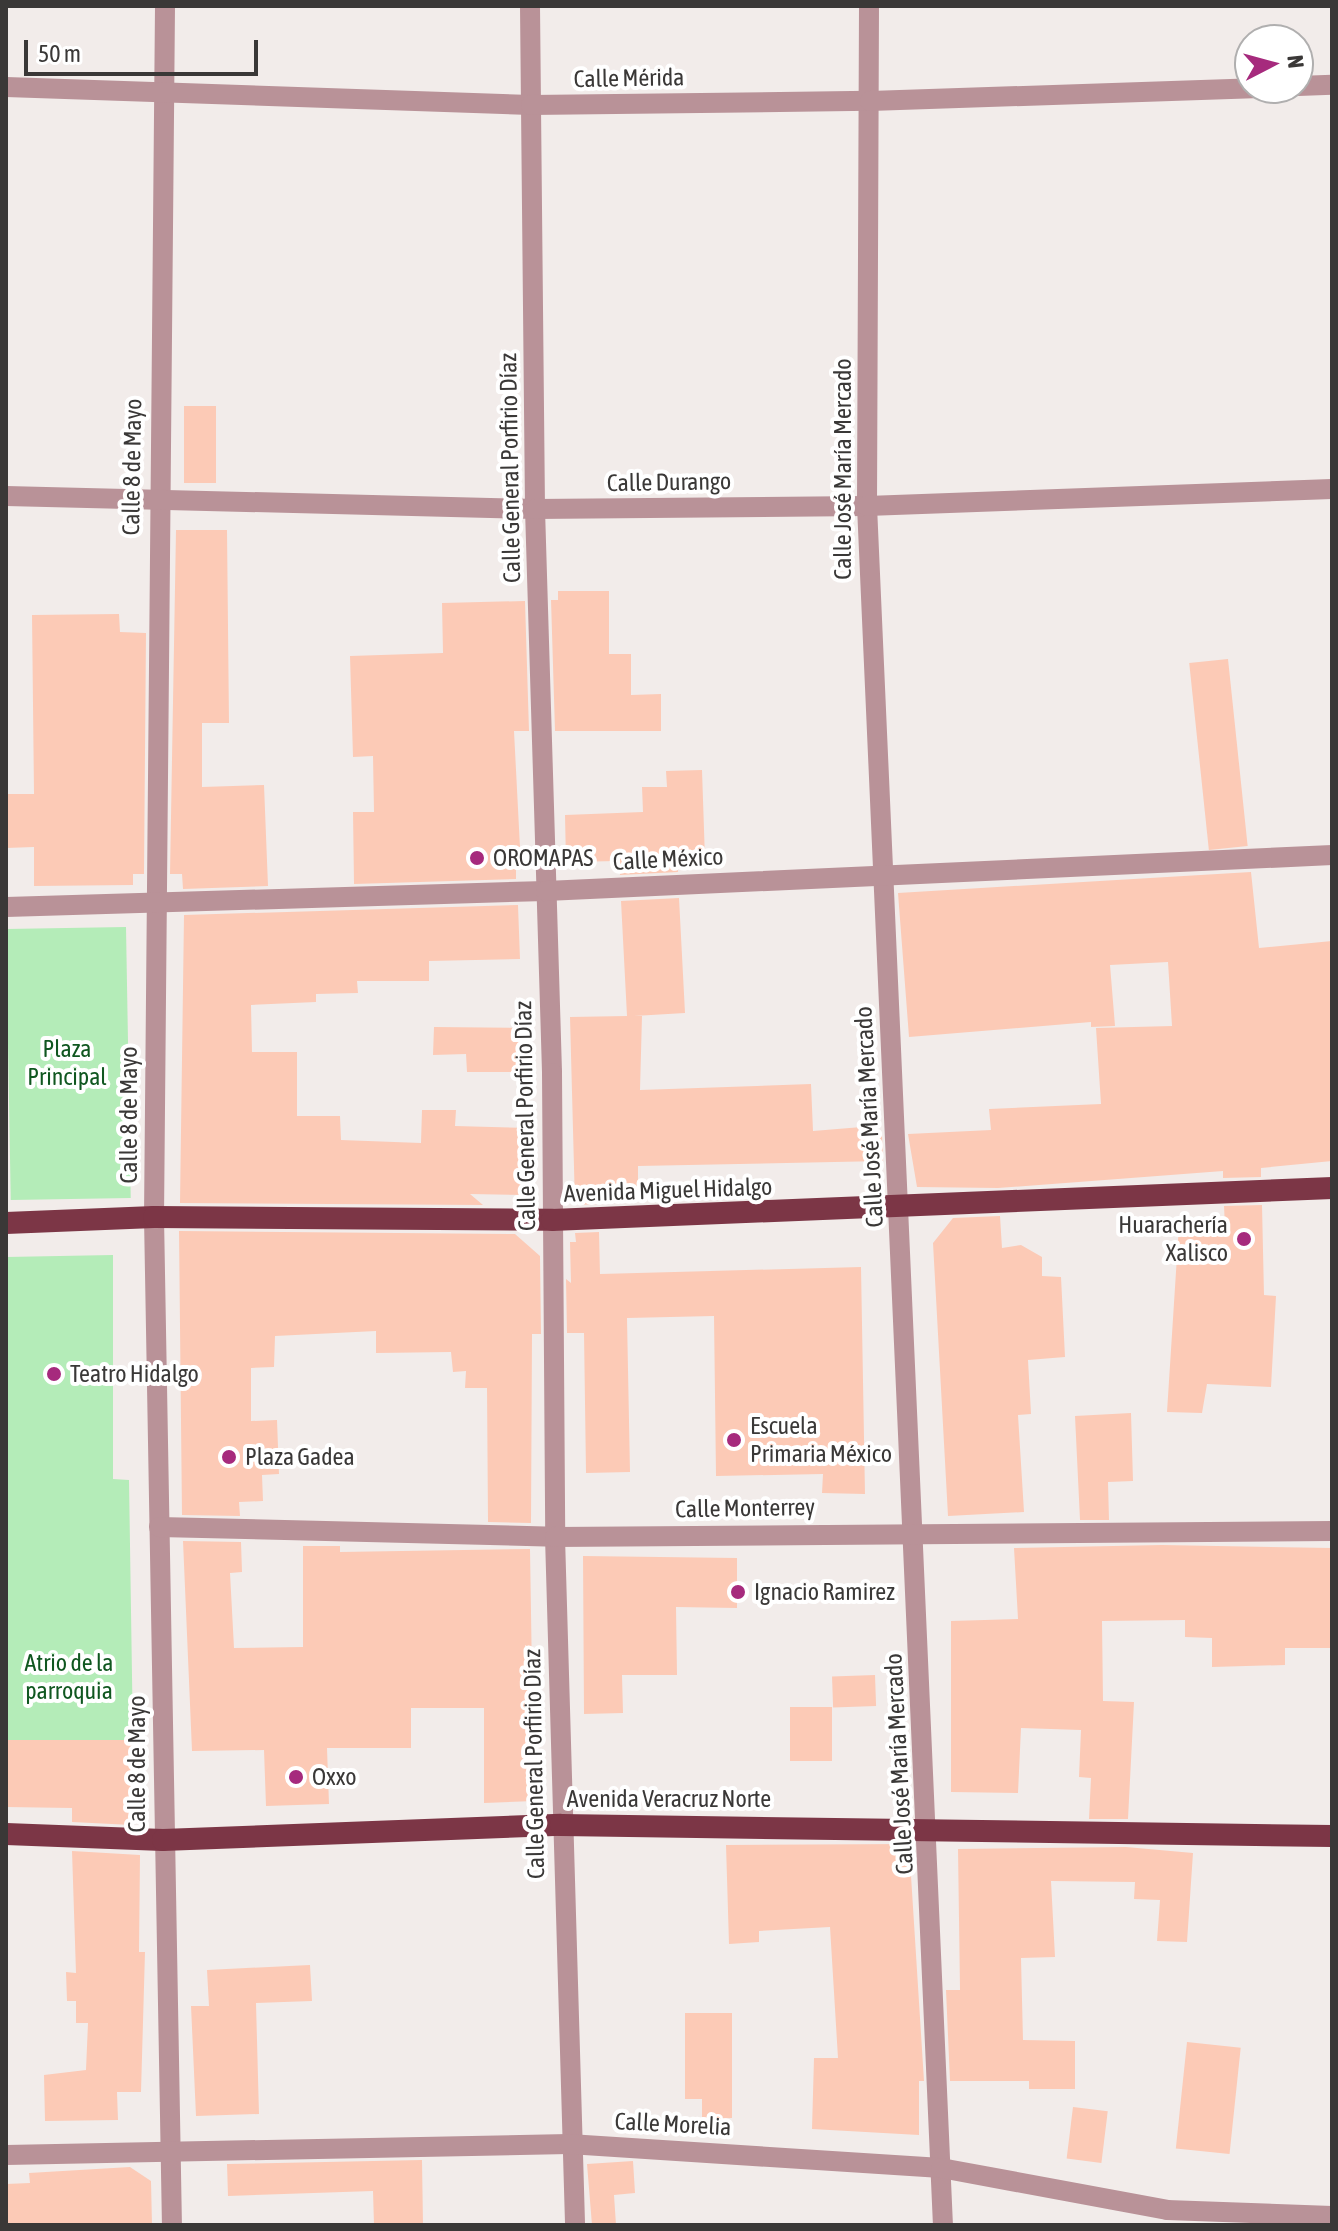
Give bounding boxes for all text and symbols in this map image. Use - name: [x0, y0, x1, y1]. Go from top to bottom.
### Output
- scale bar: [28, 24, 262, 74]
- north arrow: [1234, 24, 1314, 104]
- text: 50 m: [38, 40, 81, 67]
- text: N: [1282, 54, 1309, 70]
- street label: Calle Mérida: [573, 63, 685, 93]
- street label: Calle General Porfirio Díaz: [494, 353, 526, 583]
- street label: Calle José María Mercado: [829, 358, 857, 580]
- street label: Calle 8 de Mayo: [116, 398, 148, 536]
- street label: Calle Durango: [607, 467, 731, 497]
- street label: Calle México: [612, 842, 724, 876]
- place label: OROMAPAS: [493, 844, 593, 872]
- marker: OROMAPAS: [468, 849, 486, 867]
- street label: Calle General Porfirio Díaz: [509, 1001, 541, 1231]
- street label: Calle José María Mercado: [849, 1006, 889, 1228]
- park label: Plaza Principal: [27, 1035, 107, 1091]
- street label: Calle 8 de Mayo: [115, 1047, 143, 1183]
- street label: Avenida Miguel Hidalgo: [563, 1172, 773, 1208]
- place label: Huarachería Xalisco: [1118, 1211, 1228, 1267]
- marker: Huarachería Xalisco: [1235, 1230, 1253, 1248]
- place label: Teatro Hidalgo: [70, 1360, 199, 1388]
- marker: Teatro Hidalgo: [45, 1365, 63, 1383]
- place label: Escuela Primaria México: [750, 1412, 892, 1468]
- marker: Escuela Primaria México: [725, 1431, 743, 1449]
- place label: Plaza Gadea: [245, 1443, 355, 1471]
- marker: Plaza Gadea: [220, 1448, 238, 1466]
- street label: Calle Monterrey: [675, 1492, 815, 1524]
- place label: Ignacio Ramirez: [754, 1578, 895, 1606]
- marker: Ignacio Ramirez: [729, 1583, 747, 1601]
- park label: Atrio de la parroquia: [25, 1649, 113, 1705]
- street label: Calle General Porfirio Díaz: [518, 1649, 550, 1879]
- street label: Calle José María Mercado: [879, 1653, 919, 1875]
- street label: Calle 8 de Mayo: [123, 1696, 151, 1832]
- place label: Oxxo: [312, 1763, 356, 1791]
- marker: Oxxo: [287, 1768, 305, 1786]
- street label: Avenida Veracruz Norte: [567, 1785, 771, 1813]
- street label: Calle Morelia: [614, 2107, 732, 2141]

